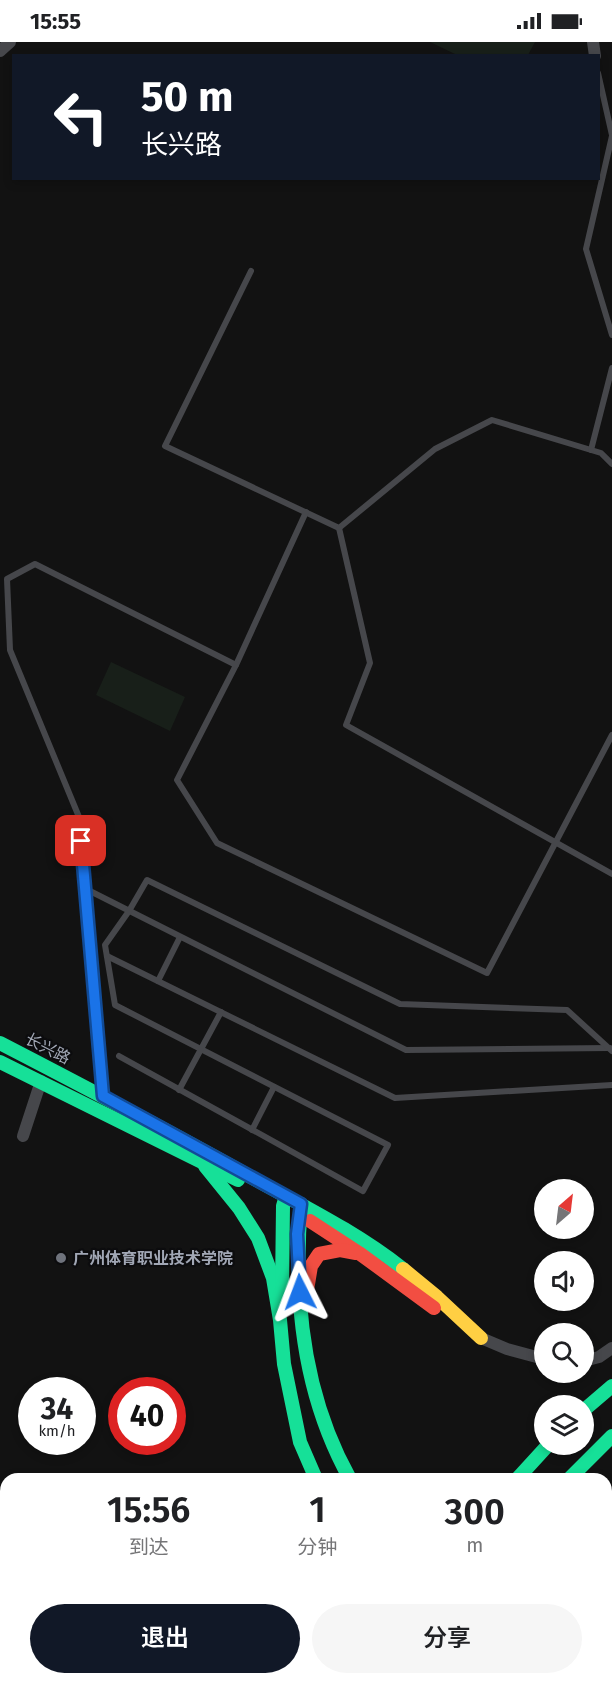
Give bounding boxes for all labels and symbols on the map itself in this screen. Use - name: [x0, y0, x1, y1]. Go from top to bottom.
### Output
- pin: [55, 815, 106, 866]
- street label: 长兴路: [22, 1029, 73, 1068]
- north arrow: [534, 1179, 594, 1239]
- place label: 广州体育职业技术学院: [73, 1249, 233, 1268]
- marker: 广州体育职业技术学院: [54, 1251, 68, 1265]
- position arrow: [268, 1260, 332, 1324]
- speed limit sign: 40: [108, 1377, 186, 1455]

